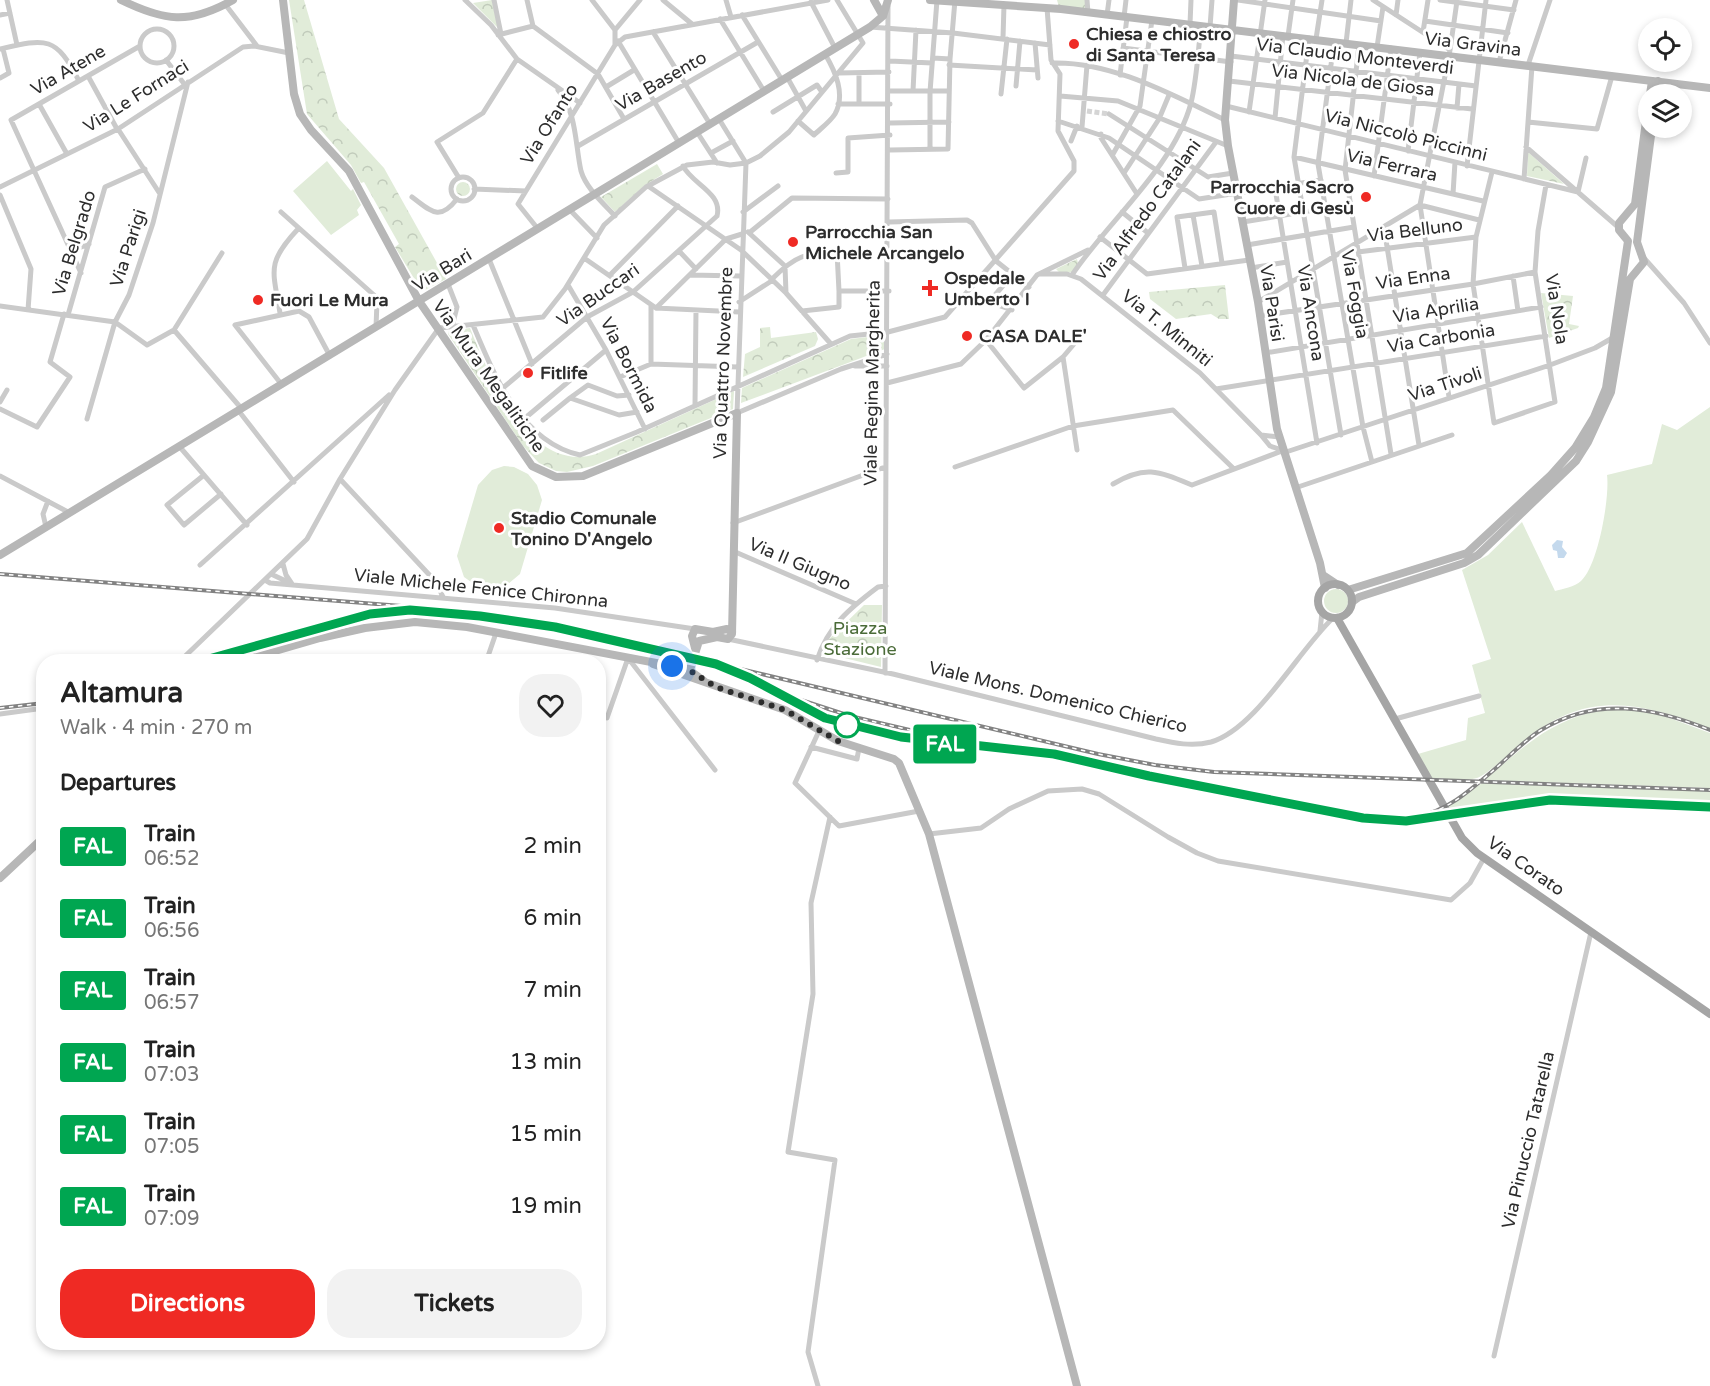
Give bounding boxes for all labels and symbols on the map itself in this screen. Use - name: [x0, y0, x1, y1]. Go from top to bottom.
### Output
- place label: Chiesa e chiostro di Santa Teresa: [1086, 23, 1231, 66]
- street label: Via Gravina: [1423, 27, 1523, 61]
- street label: Via Claudio Monteverdi: [1255, 33, 1455, 79]
- marker: Chiesa e chiostro di Santa Teresa: [1067, 37, 1081, 51]
- street label: Via Atene: [27, 40, 109, 100]
- street label: Via Basento: [612, 46, 710, 116]
- street label: Via Le Fornaci: [79, 55, 193, 137]
- street label: Via Nicola de Giosa: [1270, 59, 1436, 101]
- street label: Via Ofanto: [515, 79, 583, 169]
- street label: Via Niccolò Piccinni: [1322, 104, 1490, 166]
- street label: Via Alfredo Catalani: [1088, 135, 1206, 285]
- street label: Via Ferrara: [1344, 144, 1440, 186]
- place label: Parrocchia Sacro Cuore di Gesù: [1210, 176, 1354, 219]
- street label: Via Belgrado: [47, 187, 101, 298]
- marker: Parrocchia Sacro Cuore di Gesù: [1359, 190, 1373, 204]
- street label: Via Parigi: [105, 206, 151, 290]
- street label: Via Belluno: [1366, 213, 1464, 247]
- place label: Parrocchia San Michele Arcangelo: [805, 221, 964, 264]
- marker: Parrocchia San Michele Arcangelo: [786, 235, 800, 249]
- street label: Via Bari: [408, 244, 476, 296]
- street label: Via Foggia: [1336, 248, 1374, 340]
- street label: Via Buccari: [553, 259, 643, 331]
- street label: Via Enna: [1374, 262, 1452, 294]
- street label: Via Parisi: [1255, 263, 1289, 343]
- street label: Via Ancona: [1293, 263, 1329, 363]
- street label: Via Quattro Novembre: [709, 267, 737, 459]
- place label: Ospedale Umberto I: [944, 267, 1030, 310]
- street label: Via Nola: [1541, 272, 1573, 346]
- marker: Ospedale Umberto I: [921, 279, 939, 297]
- street label: Viale Regina Margherita: [859, 280, 885, 486]
- street label: Via T. Minniti: [1117, 285, 1217, 371]
- place label: Fuori Le Mura: [270, 289, 389, 311]
- street label: Via Aprilia: [1391, 292, 1481, 328]
- marker: Fuori Le Mura: [251, 293, 265, 307]
- street label: Via Mura Megalitiche: [428, 295, 550, 457]
- street label: Via Bormida: [596, 314, 662, 416]
- street label: Via Carbonia: [1385, 319, 1497, 357]
- place label: CASA DALE': [979, 325, 1087, 347]
- marker: CASA DALE': [960, 329, 974, 343]
- place label: Fitlife: [540, 362, 588, 384]
- street label: Via Tivoli: [1405, 362, 1485, 406]
- marker: Fitlife: [521, 366, 535, 380]
- place label: Stadio Comunale Tonino D'Angelo: [510, 507, 656, 550]
- marker: Stadio Comunale Tonino D'Angelo: [492, 521, 506, 535]
- street label: Via II Giugno: [746, 533, 854, 595]
- street label: Viale Michele Fenice Chironna: [353, 564, 609, 612]
- park label: Piazza Stazione: [823, 617, 897, 660]
- your location: [657, 651, 687, 681]
- street label: Viale Mons. Domenico Chierico: [927, 657, 1189, 738]
- unlabelled marker: [834, 712, 860, 738]
- line badge: FAL: [910, 724, 980, 764]
- street label: Via Corato: [1483, 831, 1569, 901]
- street label: Via Pinuccio Tatarella: [1497, 1049, 1559, 1231]

